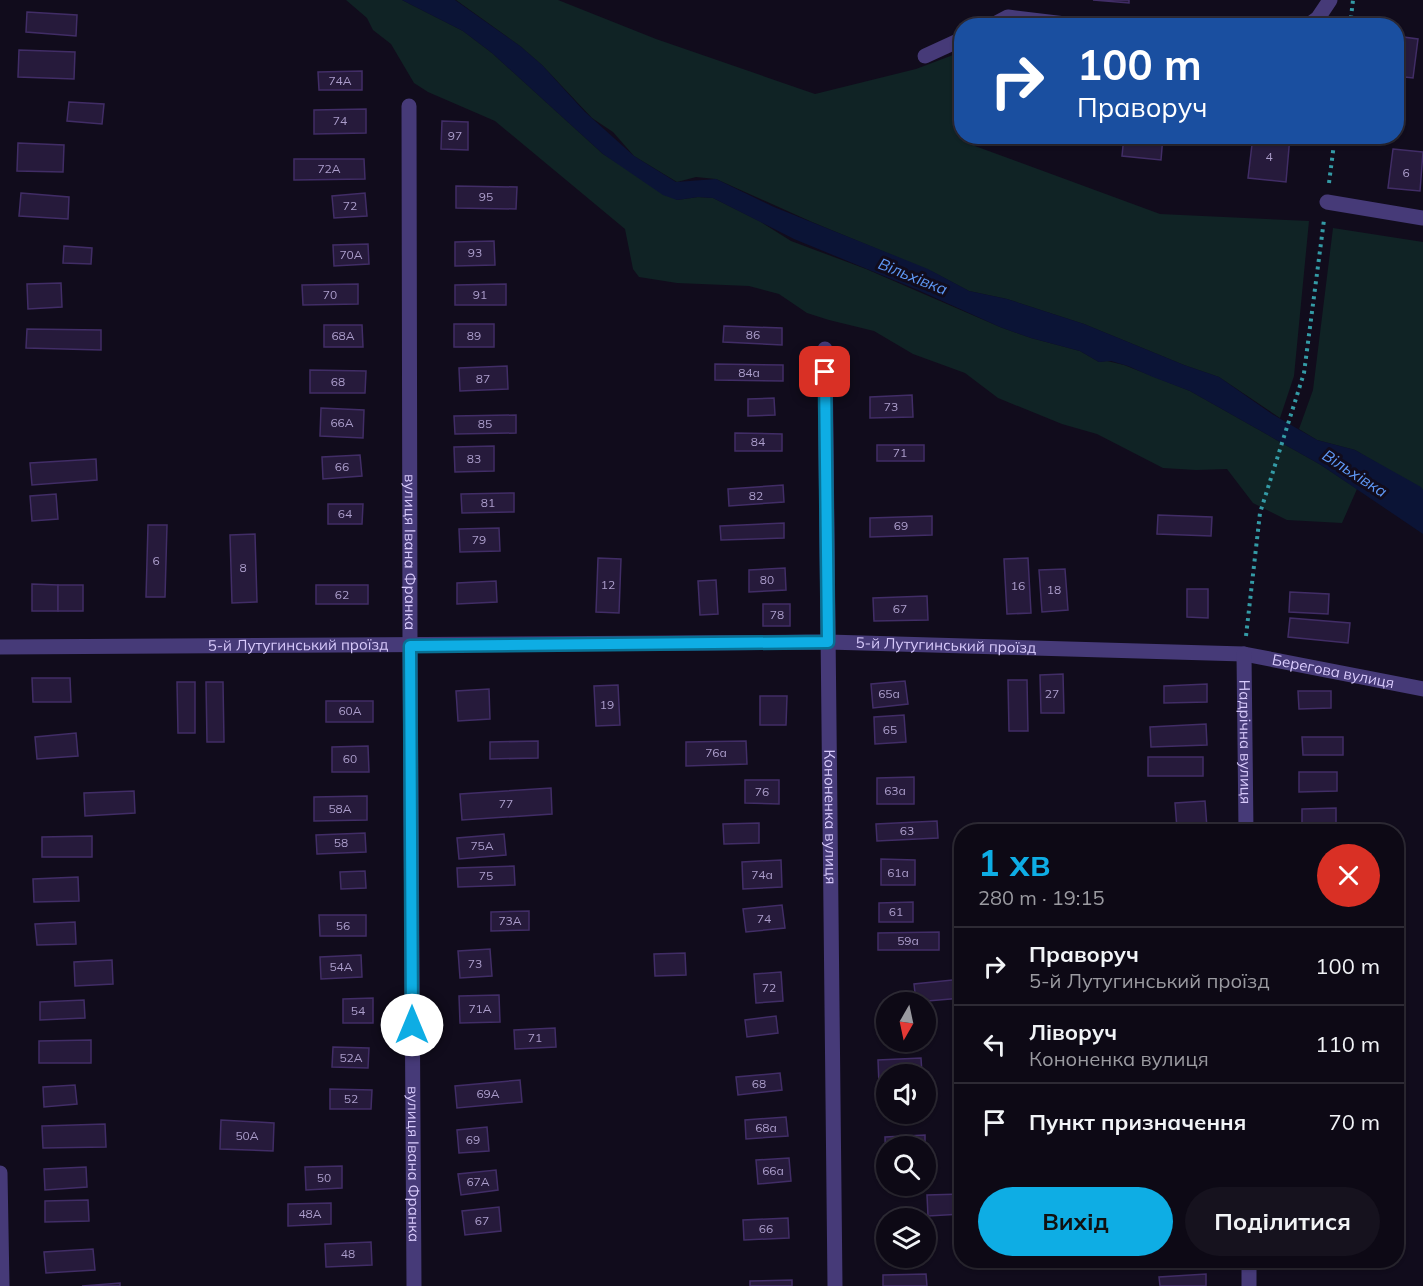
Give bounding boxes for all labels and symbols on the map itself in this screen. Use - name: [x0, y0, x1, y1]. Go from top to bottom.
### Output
- house number: 74А: [328, 73, 352, 88]
- house number: 74: [333, 113, 347, 128]
- house number: 97: [448, 128, 462, 143]
- house number: 4: [1265, 149, 1273, 164]
- house number: 72А: [317, 161, 341, 176]
- house number: 6: [1402, 165, 1410, 180]
- house number: 95: [479, 189, 493, 204]
- house number: 72: [343, 198, 357, 213]
- house number: 93: [468, 245, 482, 260]
- house number: 70А: [339, 247, 363, 262]
- water label: Вільхівка: [875, 253, 951, 299]
- house number: 70: [323, 287, 337, 302]
- house number: 91: [473, 287, 487, 302]
- house number: 86: [746, 327, 760, 342]
- house number: 68А: [331, 328, 355, 343]
- house number: 89: [467, 328, 481, 343]
- pin: [799, 346, 850, 397]
- house number: 84а: [738, 365, 760, 380]
- house number: 87: [476, 371, 490, 386]
- house number: 68: [331, 374, 345, 389]
- house number: 73: [884, 399, 898, 414]
- house number: 66А: [330, 415, 354, 430]
- house number: 85: [478, 416, 492, 431]
- house number: 84: [751, 434, 765, 449]
- house number: 71: [893, 445, 907, 460]
- water label: Вільхівка: [1319, 445, 1391, 501]
- house number: 83: [467, 451, 481, 466]
- house number: 66: [335, 459, 349, 474]
- street label: вулиця Івана Франка: [401, 474, 420, 630]
- house number: 82: [749, 488, 763, 503]
- house number: 81: [481, 495, 495, 510]
- house number: 64: [338, 506, 352, 521]
- house number: 69: [894, 518, 908, 533]
- house number: 79: [472, 532, 486, 547]
- house number: 6: [152, 553, 160, 568]
- house number: 8: [239, 560, 247, 575]
- house number: 80: [760, 572, 774, 587]
- house number: 12: [601, 577, 615, 592]
- house number: 16: [1011, 578, 1025, 593]
- house number: 18: [1047, 582, 1061, 597]
- house number: 62: [335, 587, 349, 602]
- house number: 67: [893, 601, 907, 616]
- house number: 78: [770, 607, 784, 622]
- street label: 5-й Лутугинський проїзд: [855, 633, 1037, 657]
- street label: 5-й Лутугинський проїзд: [208, 635, 388, 655]
- street label: Берегова вулиця: [1271, 650, 1396, 692]
- street label: Надрічна вулиця: [1235, 680, 1256, 804]
- house number: 65а: [878, 686, 900, 701]
- house number: 27: [1045, 686, 1059, 701]
- house number: 19: [600, 697, 614, 712]
- house number: 60А: [338, 703, 362, 718]
- house number: 65: [883, 722, 897, 737]
- house number: 76а: [705, 745, 727, 760]
- street label: Кононенка вулиця: [820, 749, 841, 884]
- house number: 60: [343, 751, 357, 766]
- house number: 63а: [884, 783, 906, 798]
- house number: 76: [755, 784, 769, 799]
- house number: 77: [499, 796, 513, 811]
- house number: 58А: [328, 801, 352, 816]
- house number: 63: [900, 823, 914, 838]
- house number: 58: [334, 835, 348, 850]
- house number: 75А: [470, 838, 494, 853]
- house number: 61а: [887, 865, 909, 880]
- house number: 74а: [751, 867, 773, 882]
- house number: 75: [479, 868, 493, 883]
- house number: 61: [889, 904, 903, 919]
- house number: 74: [757, 911, 771, 926]
- house number: 73А: [498, 913, 522, 928]
- house number: 56: [336, 918, 350, 933]
- house number: 59а: [897, 933, 919, 948]
- house number: 73: [468, 956, 482, 971]
- house number: 54А: [329, 959, 353, 974]
- house number: 72: [762, 980, 776, 995]
- north arrow: [876, 992, 936, 1052]
- position arrow: [380, 993, 444, 1057]
- house number: 71А: [468, 1001, 492, 1016]
- house number: 54: [351, 1003, 365, 1018]
- house number: 71: [528, 1030, 542, 1045]
- house number: 52А: [339, 1050, 363, 1065]
- house number: 68: [752, 1076, 766, 1091]
- street label: вулиця Івана Франка: [404, 1086, 424, 1242]
- house number: 69А: [476, 1086, 500, 1101]
- house number: 52: [344, 1091, 358, 1106]
- house number: 68а: [755, 1120, 777, 1135]
- house number: 50А: [235, 1128, 259, 1143]
- house number: 69: [466, 1132, 480, 1147]
- house number: 66а: [762, 1163, 784, 1178]
- house number: 50: [317, 1170, 331, 1185]
- house number: 67А: [466, 1174, 490, 1189]
- house number: 48А: [298, 1206, 322, 1221]
- house number: 67: [475, 1213, 489, 1228]
- house number: 66: [759, 1221, 773, 1236]
- house number: 48: [341, 1246, 355, 1261]

